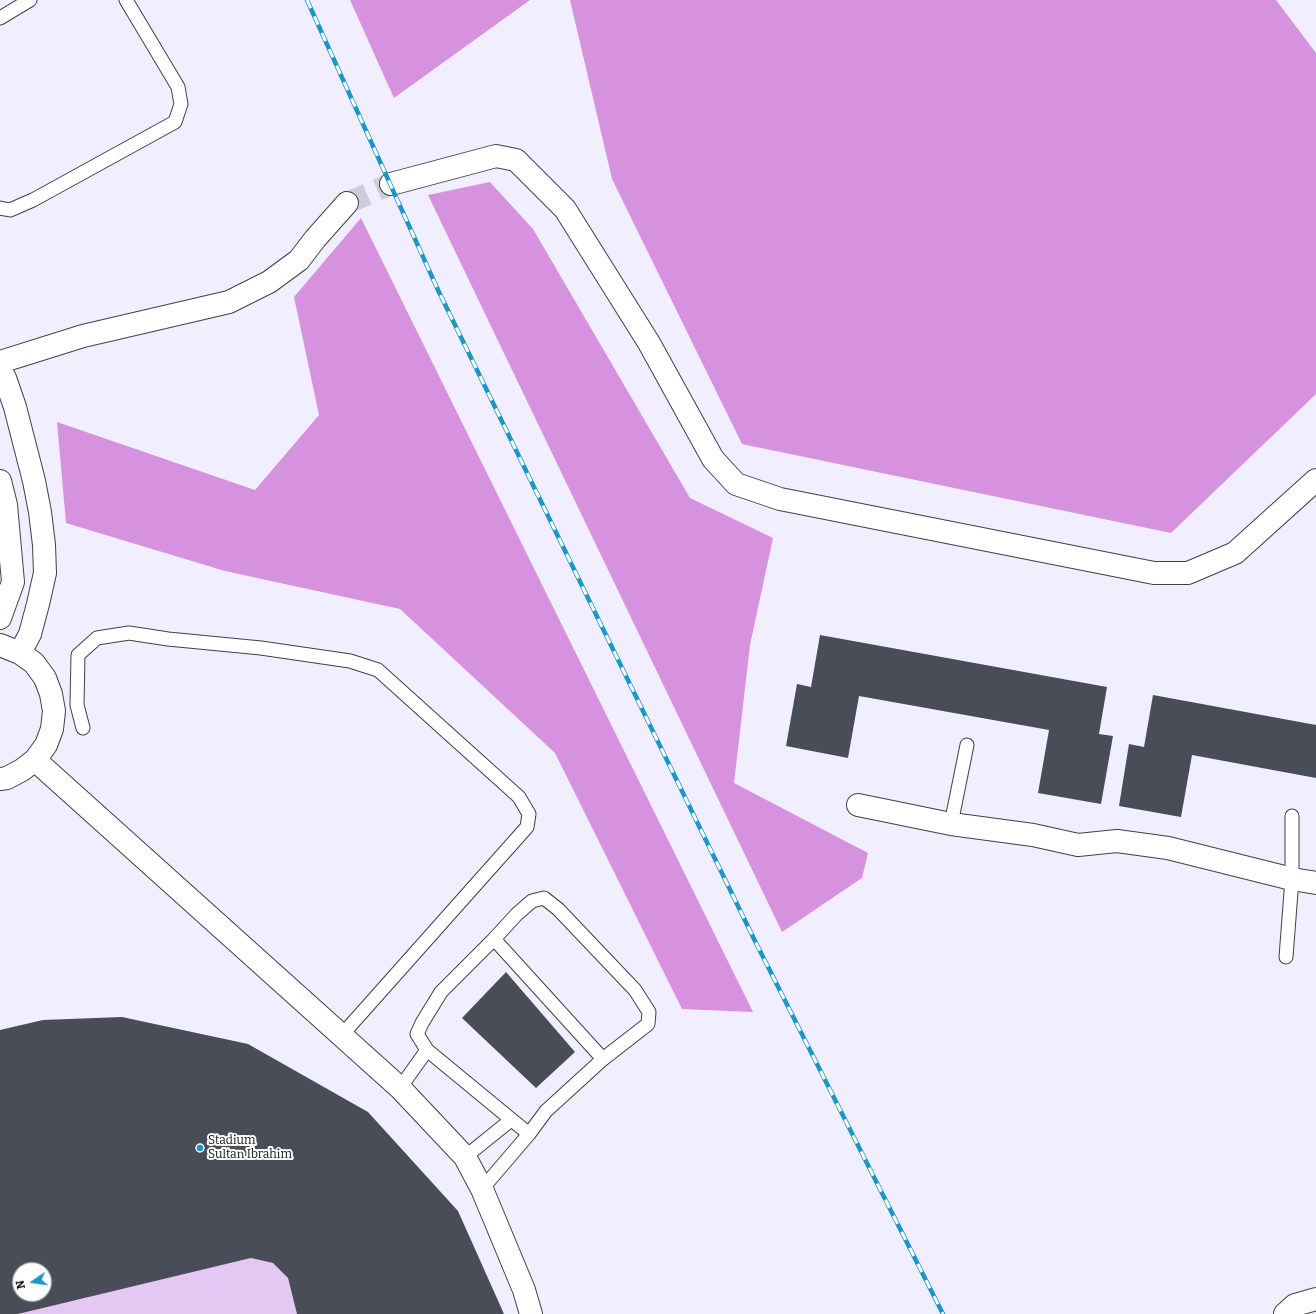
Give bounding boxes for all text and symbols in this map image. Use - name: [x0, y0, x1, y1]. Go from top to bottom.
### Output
- place label: Stadium Sultan Ibrahim: [208, 1134, 292, 1162]
- marker: Stadium Sultan Ibrahim: [195, 1143, 205, 1153]
- north arrow: [12, 1262, 52, 1302]
- text: N: [14, 1279, 28, 1290]

